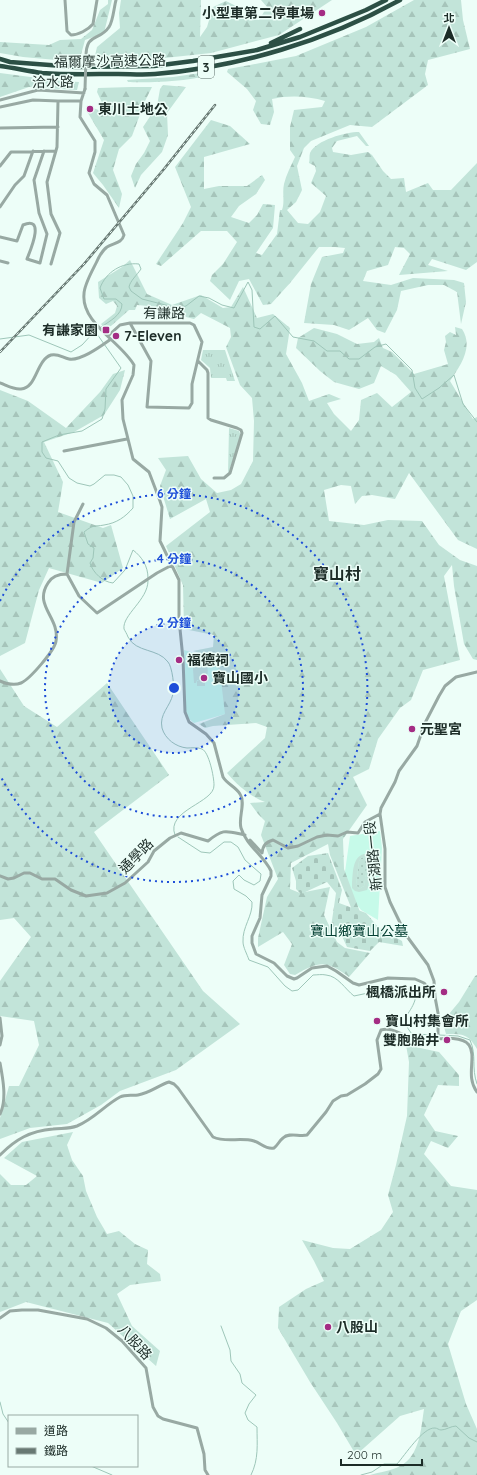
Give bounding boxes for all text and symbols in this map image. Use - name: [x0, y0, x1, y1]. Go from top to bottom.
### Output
- place label: 小型車第二停車場: [202, 4, 314, 22]
- marker: 小型車第二停車場: [317, 8, 327, 18]
- north arrow: [429, 8, 469, 48]
- text: 北: [444, 11, 455, 25]
- street label: 福爾摩沙高速公路: [54, 51, 166, 71]
- road number: 3: [198, 56, 214, 78]
- street label: 洽水路: [32, 73, 74, 91]
- place label: 東川土地公: [98, 100, 168, 118]
- marker: 東川土地公: [85, 104, 95, 114]
- street label: 有謙路: [143, 304, 185, 322]
- place label: 有謙家園: [42, 321, 98, 339]
- marker: 有謙家園: [101, 325, 111, 335]
- place label: 7-Eleven: [124, 327, 181, 345]
- marker: 7-Eleven: [111, 331, 121, 341]
- text: 6 分鐘: [157, 486, 191, 501]
- text: 4 分鐘: [157, 551, 191, 566]
- district label: 寶山村: [313, 564, 361, 584]
- text: 2 分鐘: [157, 615, 191, 630]
- place label: 福德祠: [187, 651, 229, 669]
- marker: 福德祠: [174, 655, 184, 665]
- place label: 寶山國小: [212, 669, 268, 687]
- marker: 寶山國小: [199, 673, 209, 683]
- centre of rings: [167, 681, 181, 695]
- place label: 元聖宮: [420, 720, 462, 738]
- marker: 元聖宮: [407, 724, 417, 734]
- street label: 新湖路一段: [360, 820, 386, 892]
- street label: 通學路: [115, 835, 157, 877]
- park label: 寶山鄉寶山公墓: [310, 922, 408, 940]
- place label: 楓橋派出所: [366, 983, 436, 1001]
- marker: 楓橋派出所: [439, 987, 449, 997]
- place label: 寶山村集會所: [385, 1012, 469, 1030]
- marker: 寶山村集會所: [372, 1016, 382, 1026]
- place label: 雙胞胎井: [383, 1031, 439, 1049]
- marker: 雙胞胎井: [442, 1035, 452, 1045]
- place label: 八股山: [336, 1318, 378, 1336]
- street label: 八股路: [114, 1321, 156, 1363]
- marker: 八股山: [323, 1322, 333, 1332]
- legend: [8, 1415, 138, 1467]
- text: 道路: [44, 1423, 68, 1438]
- scale bar: [341, 1441, 422, 1467]
- text: 鐵路: [44, 1443, 68, 1458]
- text: 200 m: [347, 1447, 382, 1462]

